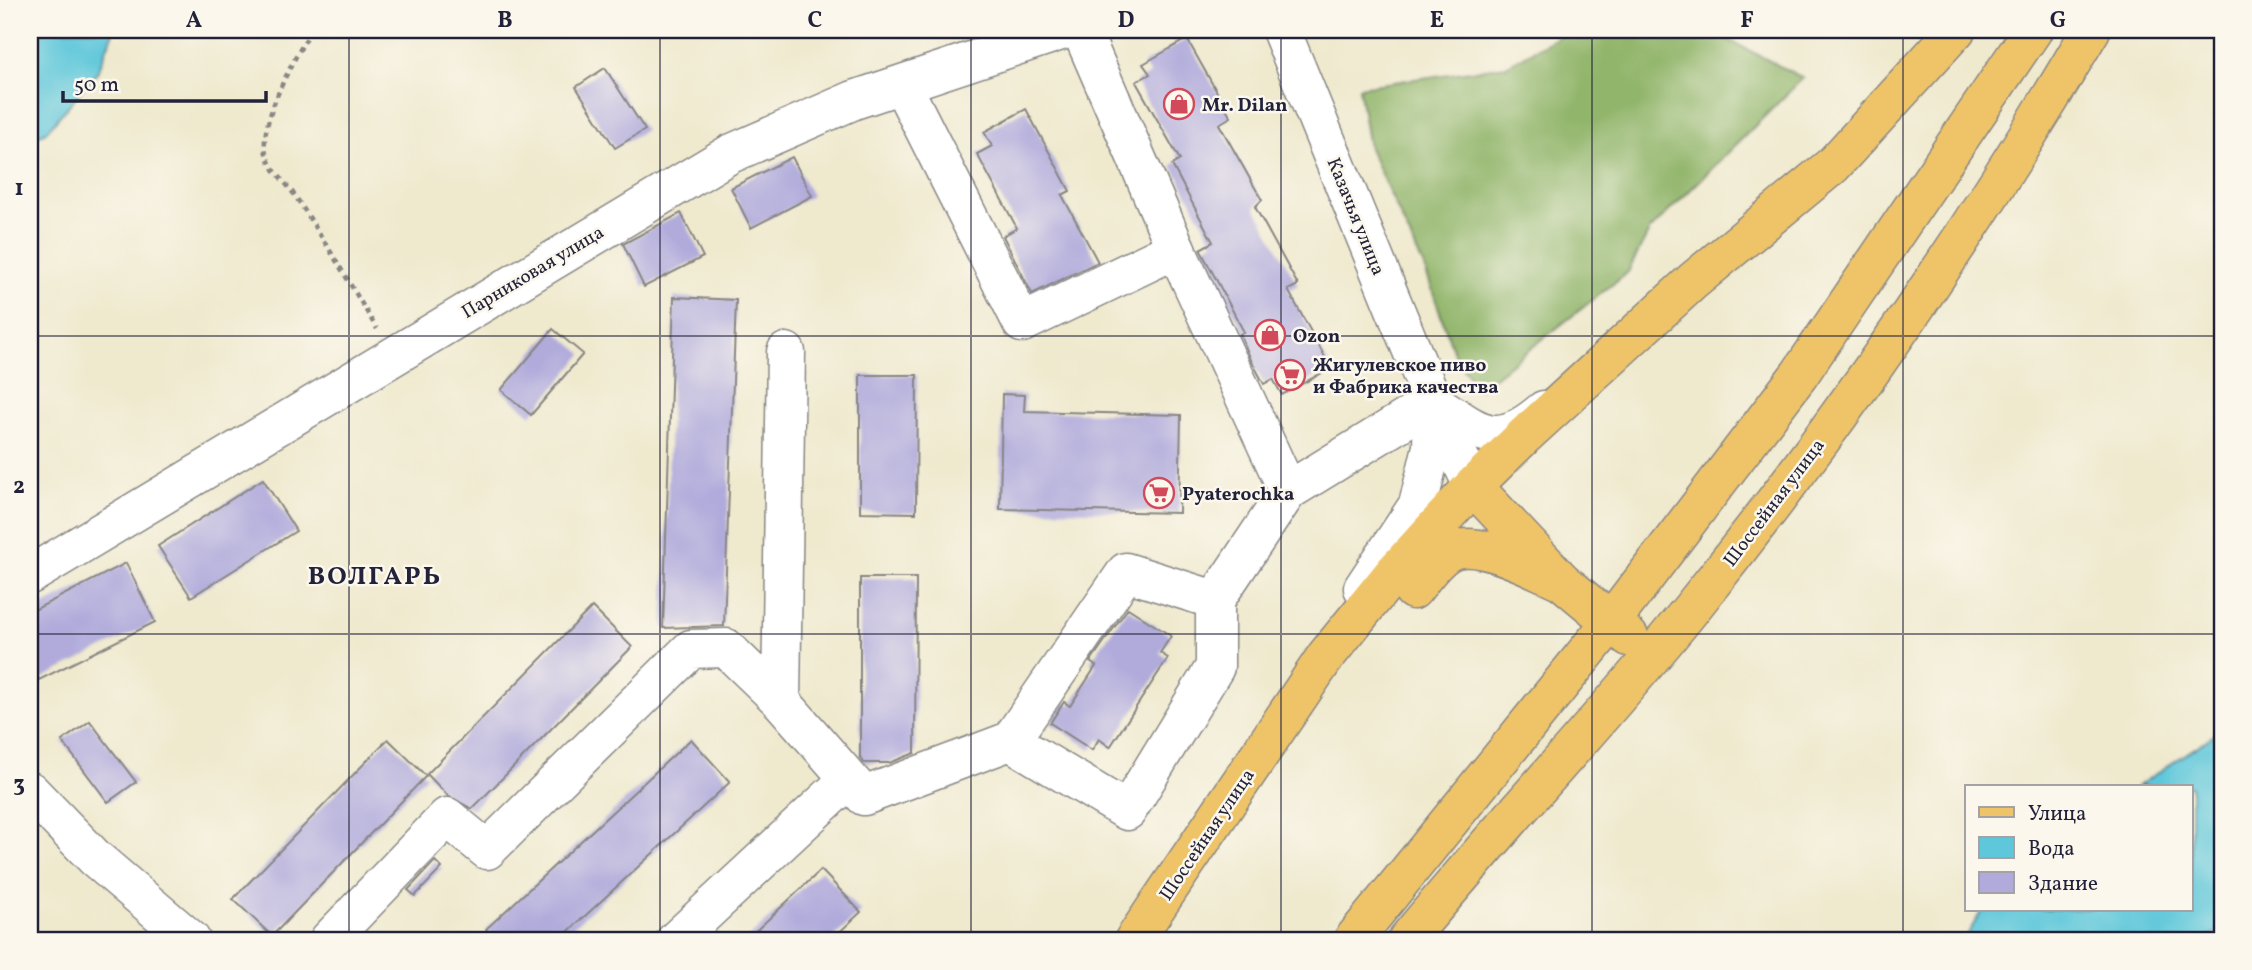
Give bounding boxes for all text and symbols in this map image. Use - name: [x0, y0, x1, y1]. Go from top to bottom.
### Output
- text: A: [186, 5, 202, 37]
- text: B: [497, 5, 513, 37]
- text: C: [808, 5, 822, 37]
- text: D: [1118, 5, 1135, 37]
- text: E: [1430, 5, 1444, 37]
- text: F: [1740, 5, 1754, 37]
- text: G: [2050, 5, 2066, 37]
- scale bar: [63, 60, 266, 104]
- text: 50 m: [74, 71, 119, 100]
- shop icon: Mr. Dilan: [1162, 87, 1196, 121]
- place label: Mr. Dilan: [1202, 93, 1288, 119]
- street label: Казачья улица: [1320, 154, 1391, 280]
- text: 1: [14, 173, 24, 205]
- street label: Парниковая улица: [457, 220, 609, 326]
- shop icon: Ozon: [1253, 318, 1287, 352]
- place label: Ozon: [1293, 324, 1340, 350]
- place label: Жигулевское пиво и Фабрика качества: [1313, 353, 1499, 401]
- supermarket icon: Жигулевское пиво и Фабрика качества: [1273, 358, 1307, 392]
- street label: Шоссейная улица: [1718, 434, 1831, 572]
- text: 2: [13, 471, 25, 503]
- supermarket icon: Pyaterochka: [1142, 476, 1176, 510]
- place label: Pyaterochka: [1182, 482, 1294, 508]
- district label: ВОЛГАРЬ: [308, 559, 442, 595]
- street label: Шоссейная улица: [1154, 764, 1261, 906]
- text: 3: [13, 769, 25, 801]
- legend: [1965, 785, 2192, 911]
- text: Улица: [2028, 800, 2086, 829]
- text: Вода: [2028, 835, 2075, 864]
- text: Здание: [2028, 870, 2098, 899]

